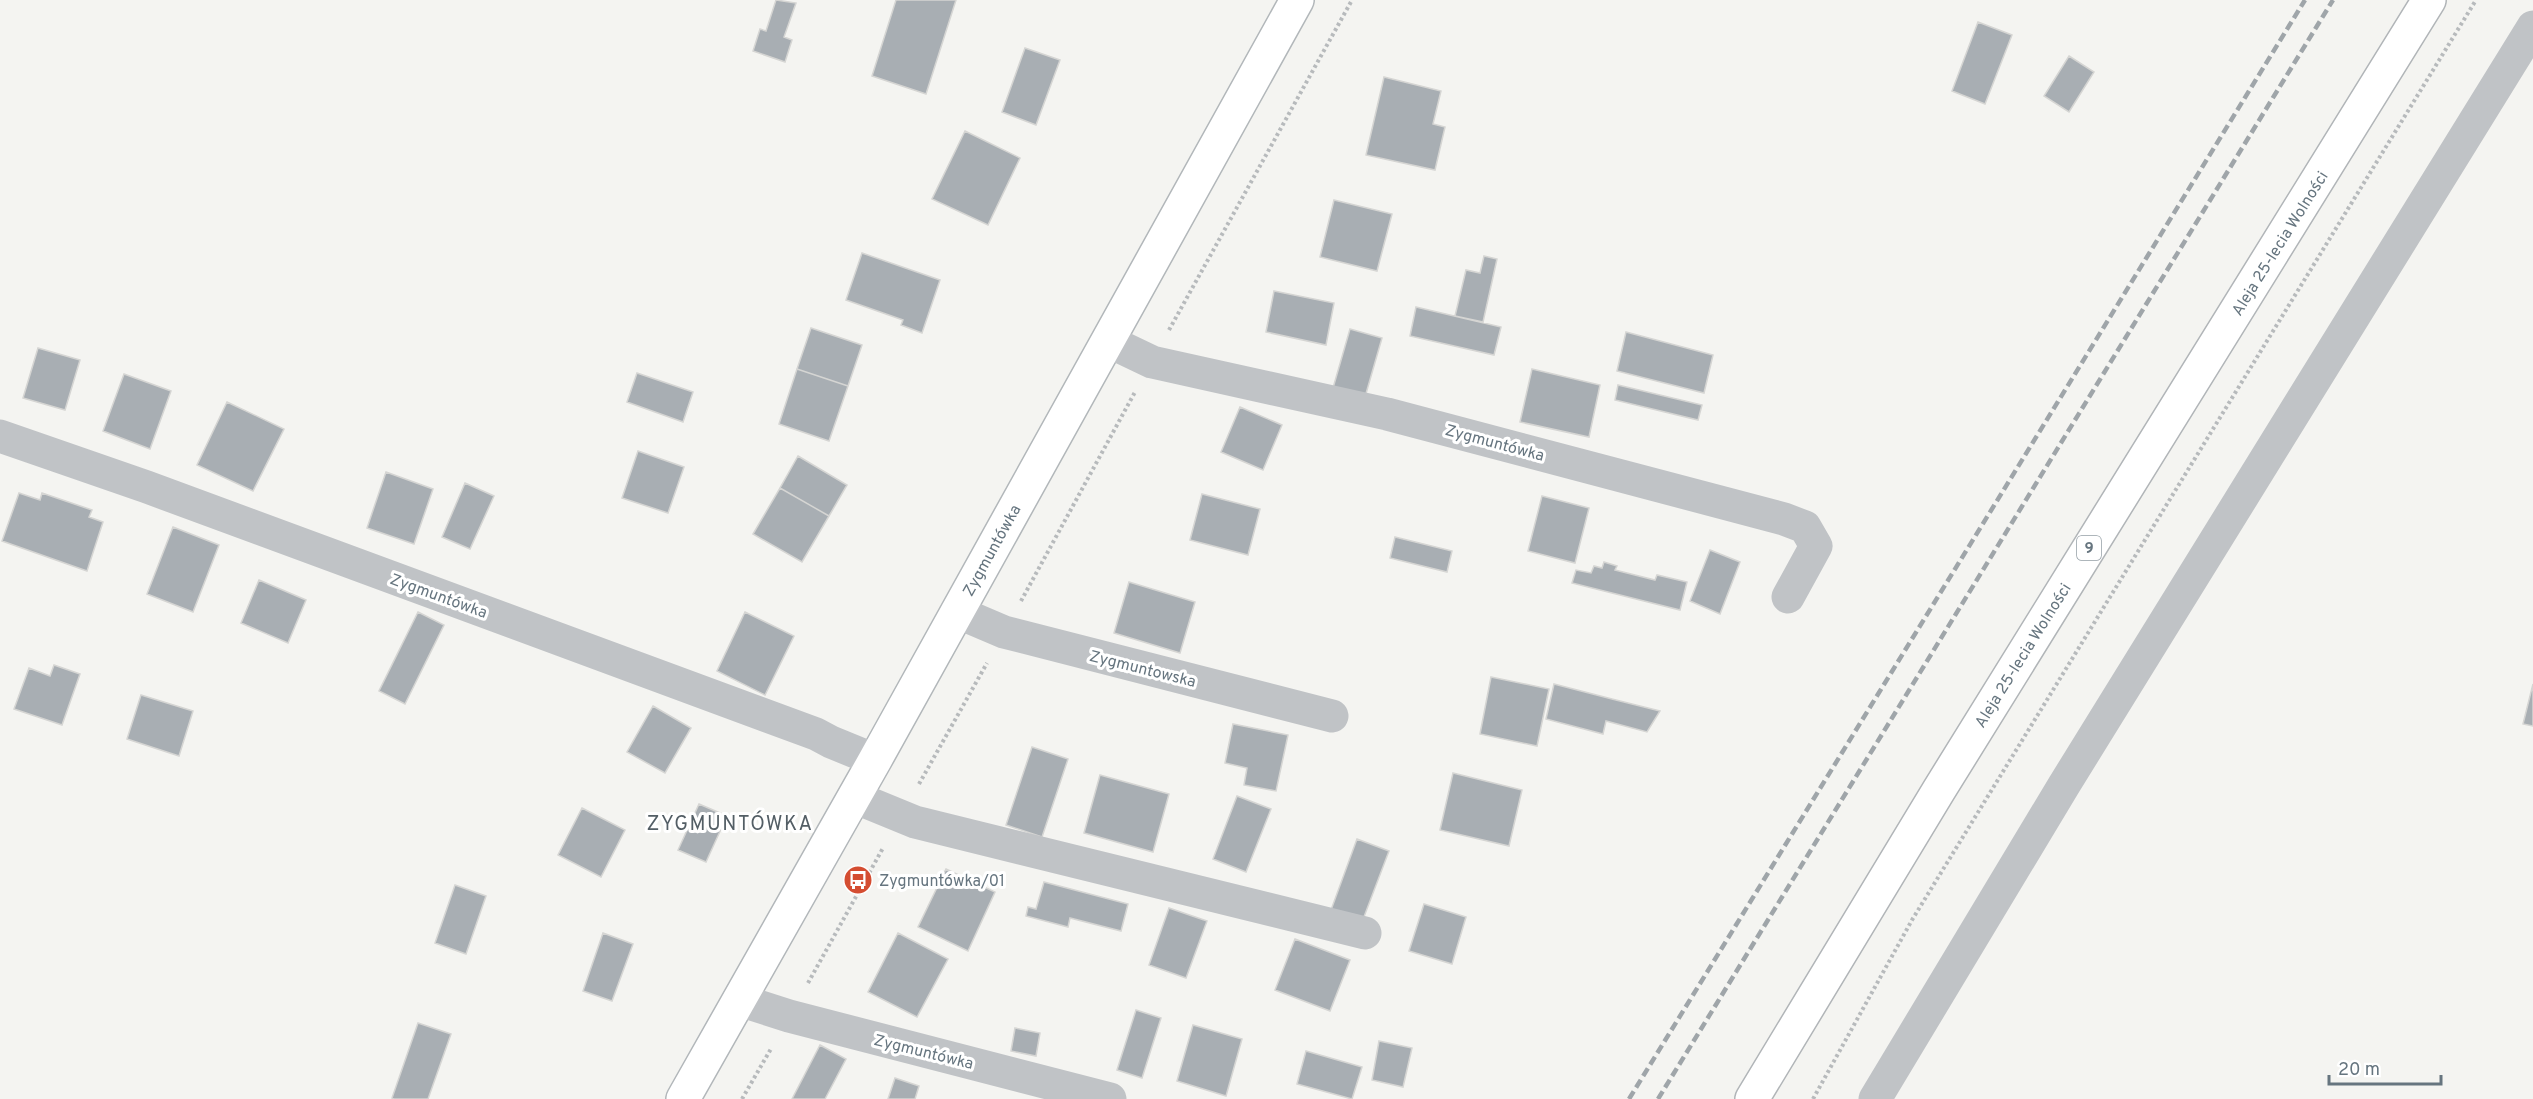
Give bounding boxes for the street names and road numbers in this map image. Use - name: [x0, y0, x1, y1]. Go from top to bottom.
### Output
- street label: Aleja 25-lecia Wolności: [2228, 168, 2333, 320]
- street label: Zygmuntówka: [1443, 421, 1546, 467]
- street label: Zygmuntówka: [959, 502, 1026, 600]
- road number: 9: [2077, 536, 2101, 560]
- street label: Zygmuntówka: [387, 570, 490, 624]
- street label: Aleja 25-lecia Wolności: [1971, 580, 2076, 732]
- street label: Zygmuntowska: [1087, 647, 1198, 693]
- street label: Zygmuntówka: [872, 1031, 975, 1075]

